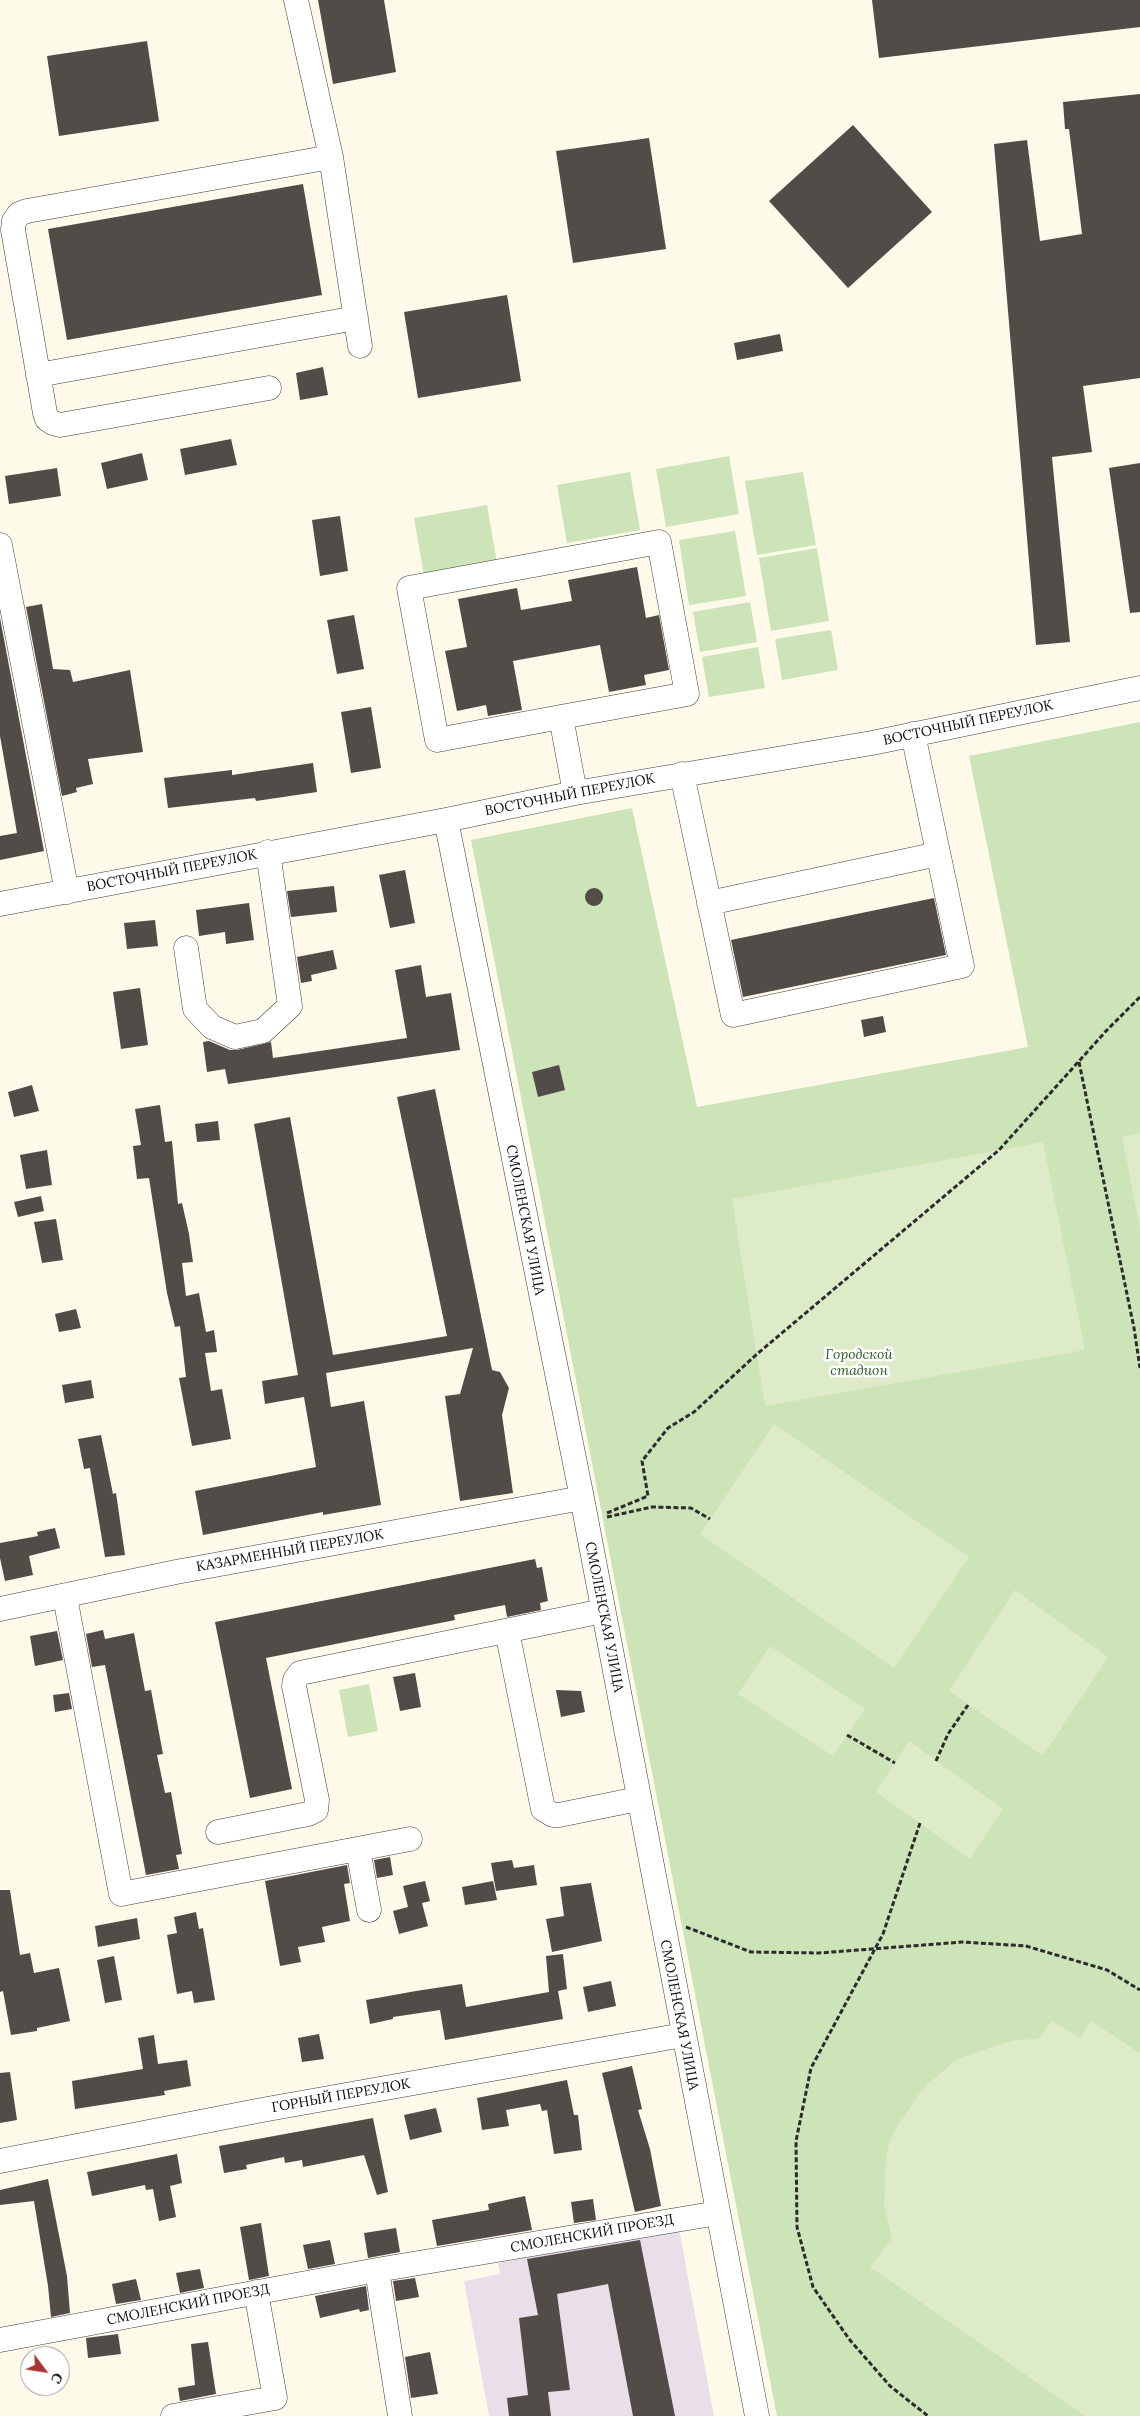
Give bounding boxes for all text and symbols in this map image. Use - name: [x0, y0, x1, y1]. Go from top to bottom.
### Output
- street label: ВОСТОЧНЫЙ ПЕРЕУЛОК: [882, 697, 1054, 749]
- street label: ВОСТОЧНЫЙ ПЕРЕУЛОК: [483, 770, 657, 820]
- street label: ВОСТОЧНЫЙ ПЕРЕУЛОК: [85, 846, 259, 896]
- street label: СМОЛЕНСКАЯ УЛИЦА: [502, 1143, 548, 1297]
- park label: Городской стадион: [825, 1347, 893, 1380]
- street label: КАЗАРМЕННЫЙ ПЕРЕУЛОК: [195, 1526, 385, 1576]
- street label: СМОЛЕНСКАЯ УЛИЦА: [581, 1540, 627, 1694]
- street label: СМОЛЕНСКАЯ УЛИЦА: [656, 1938, 702, 2092]
- street label: ГОРНЫЙ ПЕРЕУЛОК: [270, 2076, 412, 2116]
- street label: СМОЛЕНСКИЙ ПРОЕЗД: [509, 2211, 675, 2257]
- street label: СМОЛЕНСКИЙ ПРОЕЗД: [105, 2281, 271, 2329]
- north arrow: [20, 2346, 70, 2396]
- text: С: [47, 2369, 67, 2387]

